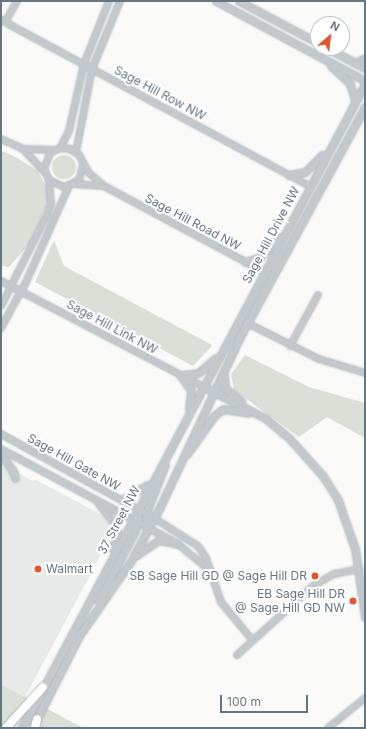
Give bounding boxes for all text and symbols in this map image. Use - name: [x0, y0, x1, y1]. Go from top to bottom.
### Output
- north arrow: [310, 16, 350, 56]
- text: N: [328, 18, 342, 34]
- street label: Sage Hill Row NW: [112, 63, 208, 123]
- street label: Sage Hill Drive NW: [239, 184, 303, 286]
- street label: Sage Hill Road NW: [143, 191, 243, 253]
- street label: Sage Hill Link NW: [64, 297, 160, 357]
- street label: Sage Hill Gate NW: [25, 431, 123, 493]
- street label: 37 Street NW: [95, 483, 143, 557]
- place label: Walmart: [46, 562, 93, 576]
- marker: Walmart: [33, 564, 43, 574]
- place label: SB Sage Hill GD @ Sage Hill DR: [129, 569, 307, 583]
- marker: SB Sage Hill GD @ Sage Hill DR: [310, 571, 320, 581]
- place label: EB Sage Hill DR @ Sage Hill GD NW: [235, 587, 345, 615]
- marker: EB Sage Hill DR @ Sage Hill GD NW: [348, 596, 358, 606]
- scale bar: [222, 687, 310, 713]
- text: 100 m: [227, 694, 261, 709]

